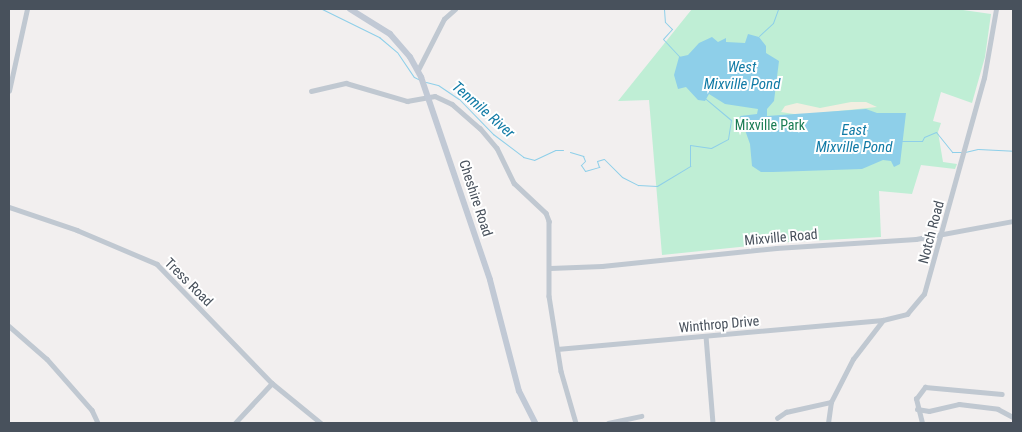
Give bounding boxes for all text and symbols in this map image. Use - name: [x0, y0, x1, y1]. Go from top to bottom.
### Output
- water label: West Mixville Pond: [704, 58, 780, 93]
- water label: Tenmile River: [448, 78, 518, 142]
- park label: Mixville Park: [735, 117, 805, 133]
- water label: East Mixville Pond: [816, 121, 892, 156]
- street label: Cheshire Road: [456, 158, 496, 238]
- street label: Notch Road: [915, 199, 947, 265]
- street label: Mixville Road: [744, 225, 818, 249]
- street label: Tress Road: [161, 254, 217, 310]
- street label: Winthrop Drive: [678, 312, 760, 336]

